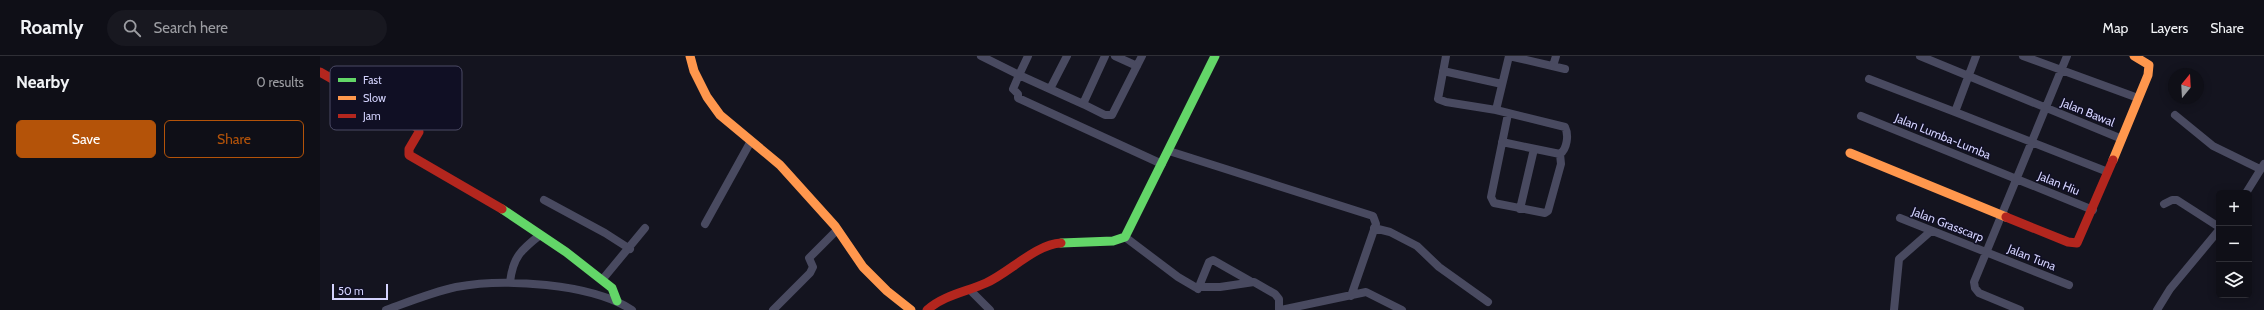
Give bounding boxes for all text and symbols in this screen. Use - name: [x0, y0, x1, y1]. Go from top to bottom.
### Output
- search box: [107, 10, 387, 46]
- text: Roamly: [20, 16, 83, 39]
- icon: search: [121, 17, 143, 39]
- text: Search here: [153, 19, 228, 37]
- text: Map: [2103, 19, 2128, 37]
- text: Layers: [2150, 19, 2188, 37]
- text: Share: [2210, 19, 2244, 37]
- legend: [330, 66, 462, 130]
- north arrow: [2168, 68, 2204, 104]
- text: Nearby: [16, 72, 69, 92]
- text: Fast: [363, 73, 382, 87]
- text: 0 results: [256, 74, 304, 90]
- text: Slow: [363, 91, 386, 105]
- street label: Jalan Bawal: [2058, 94, 2117, 130]
- text: Jam: [362, 109, 381, 123]
- street label: Jalan Lumba-Lumba: [1892, 110, 1993, 162]
- button: Save: [16, 120, 156, 158]
- button: Share: [164, 120, 304, 158]
- street label: Jalan Hiu: [2035, 167, 2082, 198]
- map controls: [2216, 190, 2252, 298]
- button: +: [2216, 190, 2252, 226]
- street label: Jalan Grasscarp: [1909, 203, 1986, 245]
- button: −: [2216, 226, 2252, 262]
- street label: Jalan Tuna: [2005, 240, 2059, 274]
- button: layers: [2216, 262, 2252, 298]
- scale bar: [332, 282, 388, 301]
- text: 50 m: [338, 284, 364, 298]

